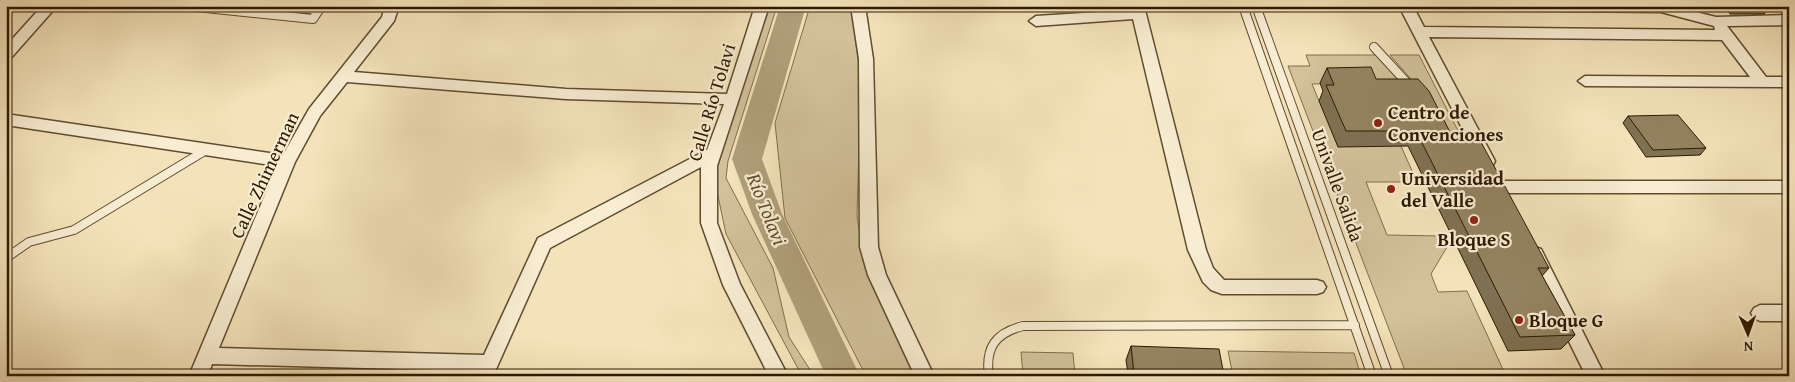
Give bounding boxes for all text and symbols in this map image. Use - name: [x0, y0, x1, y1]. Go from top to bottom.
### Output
- street label: Calle Río Tolavi: [680, 40, 742, 164]
- place label: Centro de Convenciones: [1388, 98, 1503, 148]
- street label: Calle Zhimerman: [222, 107, 306, 243]
- marker: Centro de Convenciones: [1372, 117, 1384, 129]
- street label: Univalle Salida: [1305, 125, 1371, 245]
- place label: Universidad del Valle: [1401, 164, 1504, 214]
- water label: Río Tolavi: [740, 168, 795, 249]
- marker: Universidad del Valle: [1385, 183, 1397, 195]
- marker: Bloque S: [1468, 214, 1480, 226]
- place label: Bloque S: [1438, 225, 1510, 253]
- place label: Bloque G: [1529, 306, 1604, 334]
- north arrow: [1722, 310, 1772, 360]
- marker: Bloque G: [1513, 314, 1525, 326]
- text: N: [1743, 337, 1753, 357]

